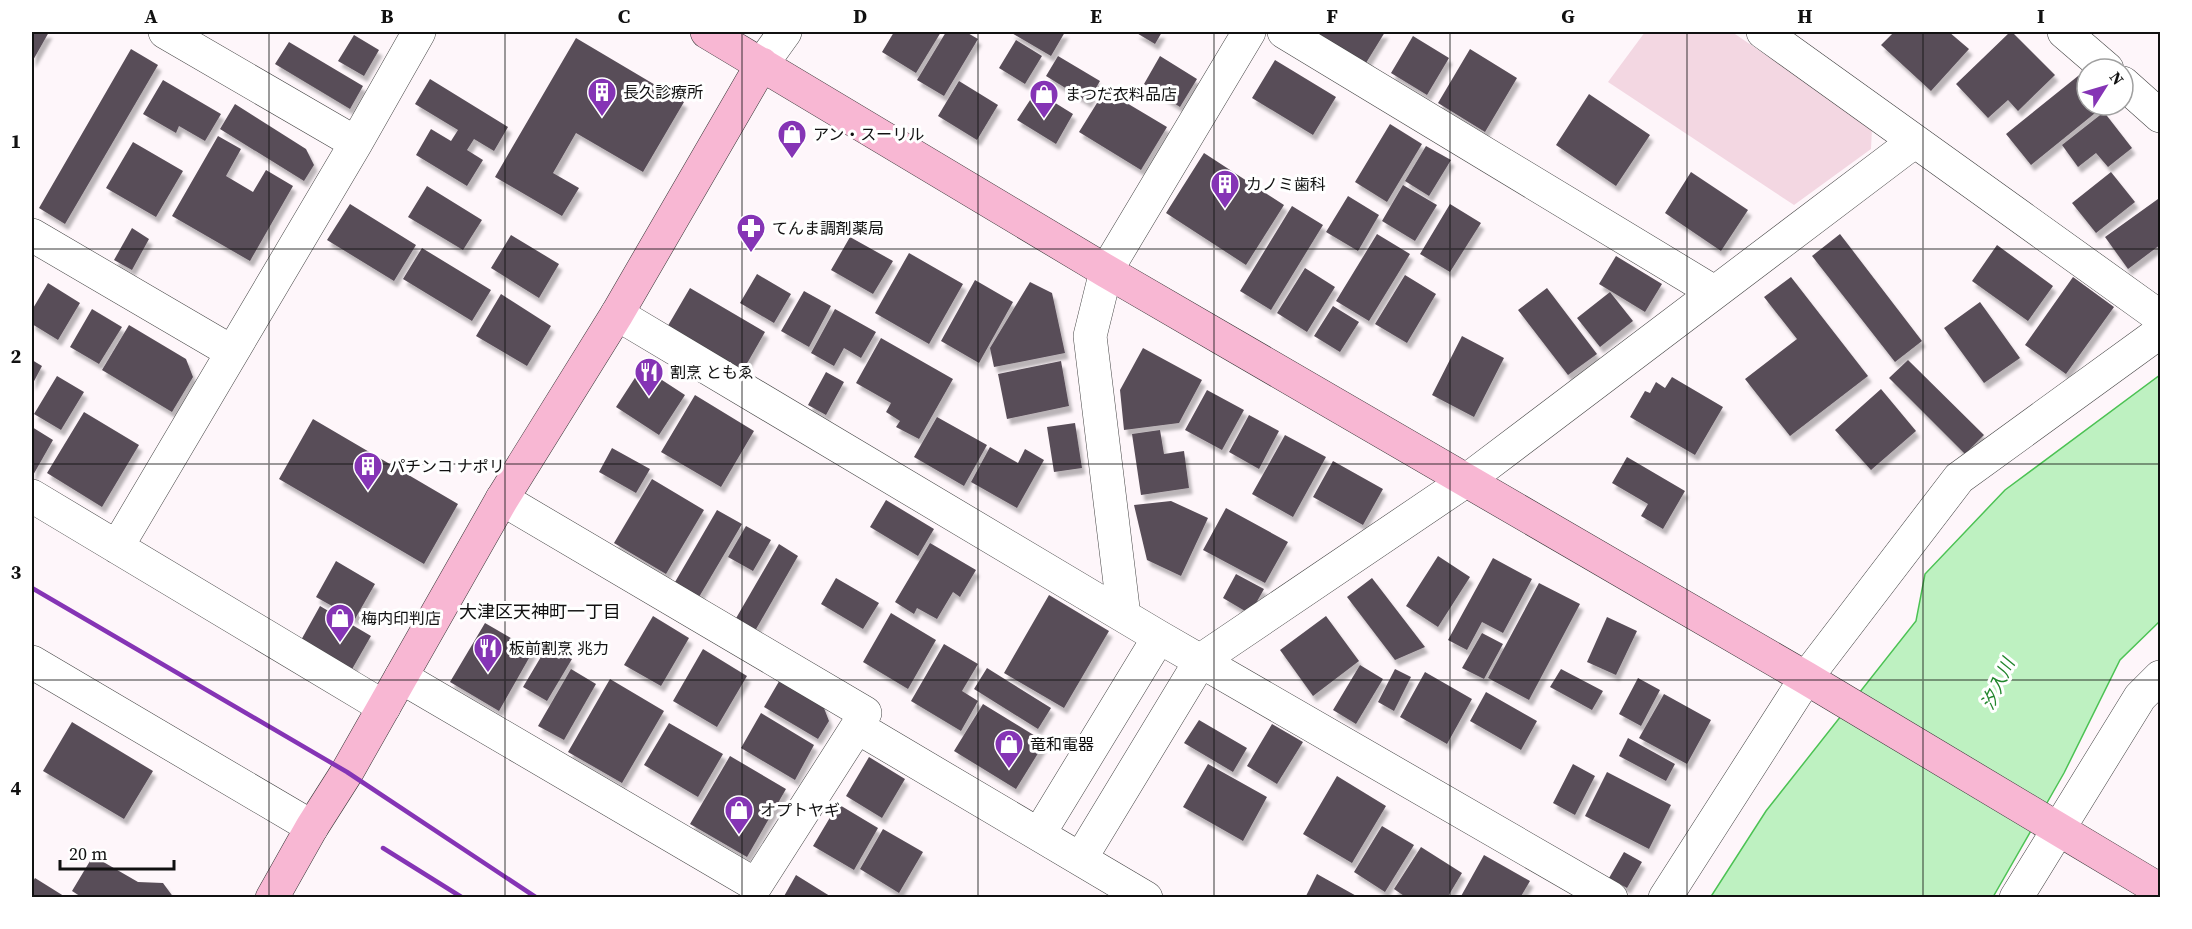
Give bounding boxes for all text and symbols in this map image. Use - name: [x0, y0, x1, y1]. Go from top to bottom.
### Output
- text: A: [144, 2, 158, 30]
- text: B: [380, 2, 394, 30]
- text: C: [618, 2, 630, 30]
- text: D: [853, 2, 867, 30]
- text: E: [1090, 2, 1102, 30]
- text: F: [1326, 2, 1338, 30]
- text: G: [1561, 2, 1575, 30]
- text: H: [1797, 2, 1813, 30]
- text: I: [2037, 2, 2045, 30]
- north arrow: [2075, 57, 2135, 117]
- text: N: [2105, 67, 2129, 90]
- building icon: 長久診療所: [586, 76, 618, 118]
- shop icon: まつだ衣料品店: [1028, 78, 1060, 120]
- place label: 長久診療所: [623, 81, 703, 103]
- place label: まつだ衣料品店: [1065, 83, 1177, 105]
- shop icon: アン・スーリル: [776, 118, 808, 160]
- place label: アン・スーリル: [813, 123, 924, 145]
- text: 1: [11, 127, 21, 155]
- building icon: カノミ歯科: [1209, 168, 1241, 210]
- place label: カノミ歯科: [1246, 173, 1326, 195]
- pharmacy icon: てんま調剤薬局: [735, 212, 767, 254]
- place label: てんま調剤薬局: [772, 217, 884, 239]
- text: 2: [11, 342, 22, 370]
- restaurant icon: 割烹 ともゑ: [633, 356, 665, 398]
- place label: 割烹 ともゑ: [670, 361, 754, 383]
- building icon: パチンコ ナポリ: [352, 450, 384, 492]
- place label: パチンコ ナポリ: [389, 455, 505, 477]
- text: 3: [11, 558, 22, 586]
- district label: 大津区天神町一丁目: [459, 599, 621, 624]
- shop icon: 梅内印判店: [324, 602, 356, 644]
- place label: 梅内印判店: [361, 607, 441, 629]
- restaurant icon: 板前割烹 兆力: [472, 632, 504, 674]
- place label: 板前割烹 兆力: [509, 637, 609, 659]
- water label: 汐入川: [1975, 652, 2021, 714]
- shop icon: 竜和電器: [993, 728, 1025, 770]
- place label: 竜和電器: [1030, 733, 1094, 755]
- text: 4: [11, 774, 22, 802]
- shop icon: オプトヤギ: [723, 794, 755, 836]
- place label: オプトヤギ: [760, 799, 840, 821]
- scale bar: [60, 833, 174, 871]
- text: 20 m: [69, 841, 107, 866]

